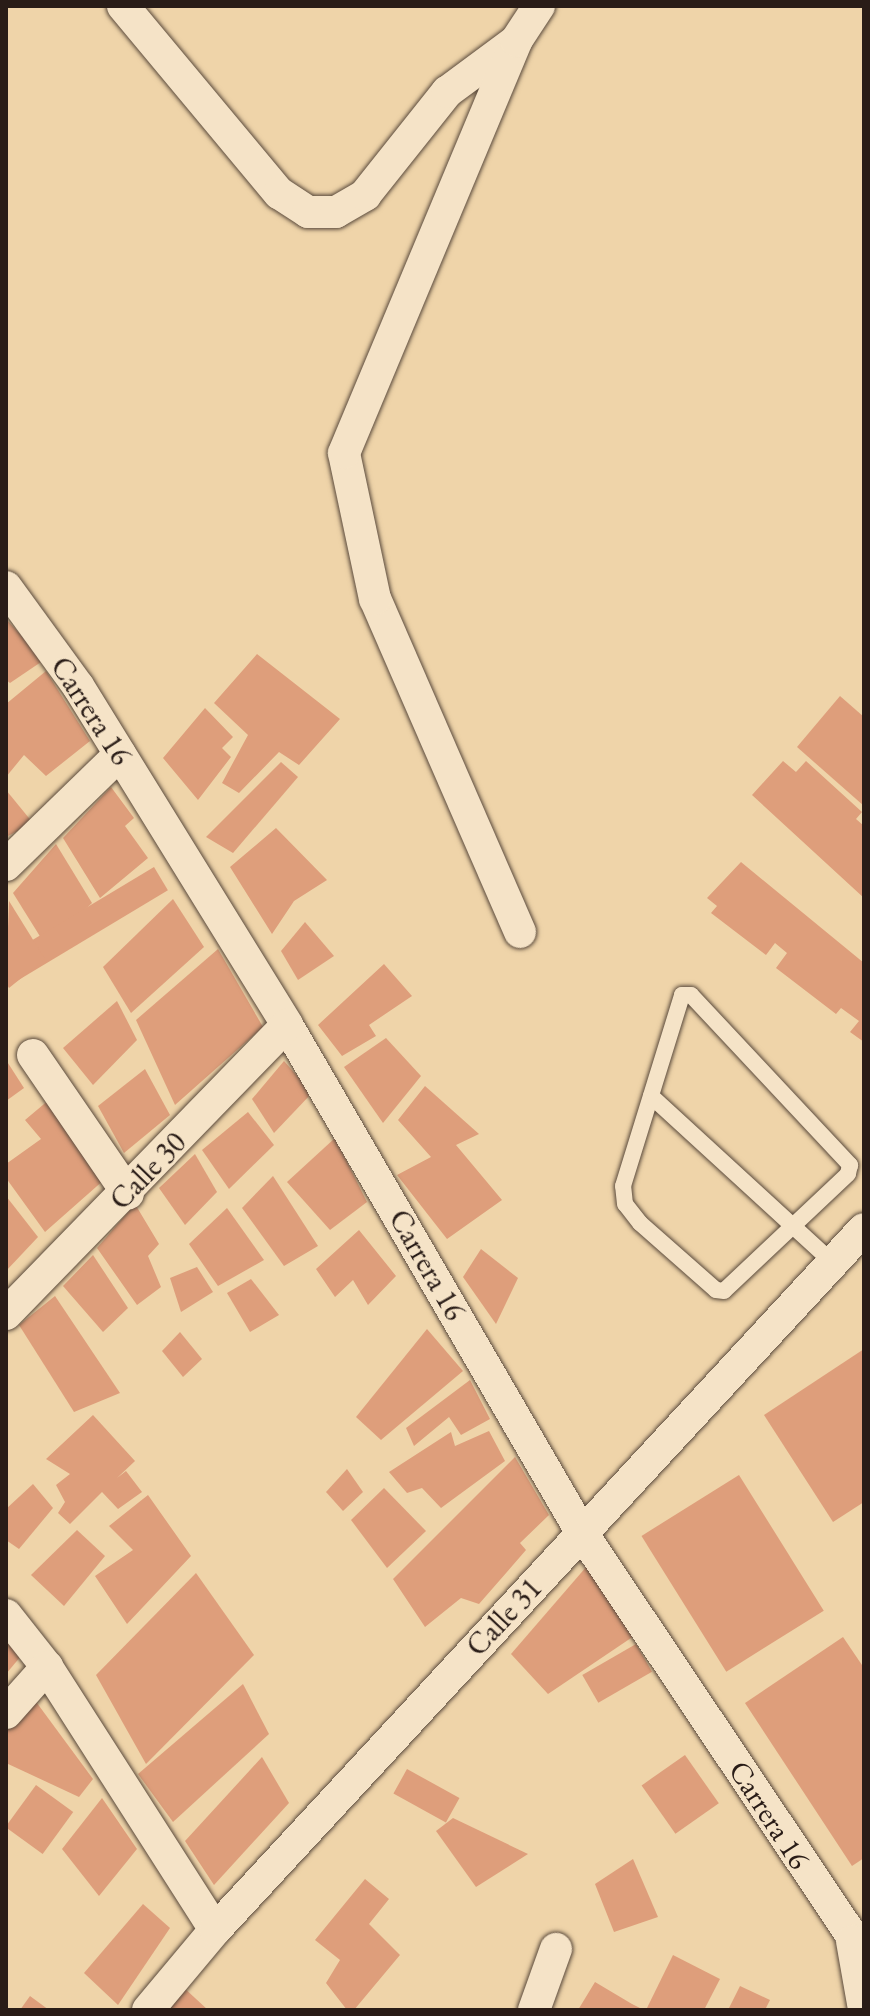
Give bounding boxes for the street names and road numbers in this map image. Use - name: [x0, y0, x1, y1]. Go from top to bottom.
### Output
- street label: Carrera 16: [43, 650, 139, 772]
- street label: Calle 30: [102, 1125, 194, 1217]
- street label: Carrera 16: [381, 1203, 473, 1327]
- street label: Calle 31: [459, 1570, 549, 1664]
- street label: Carrera 16: [721, 1754, 817, 1876]

